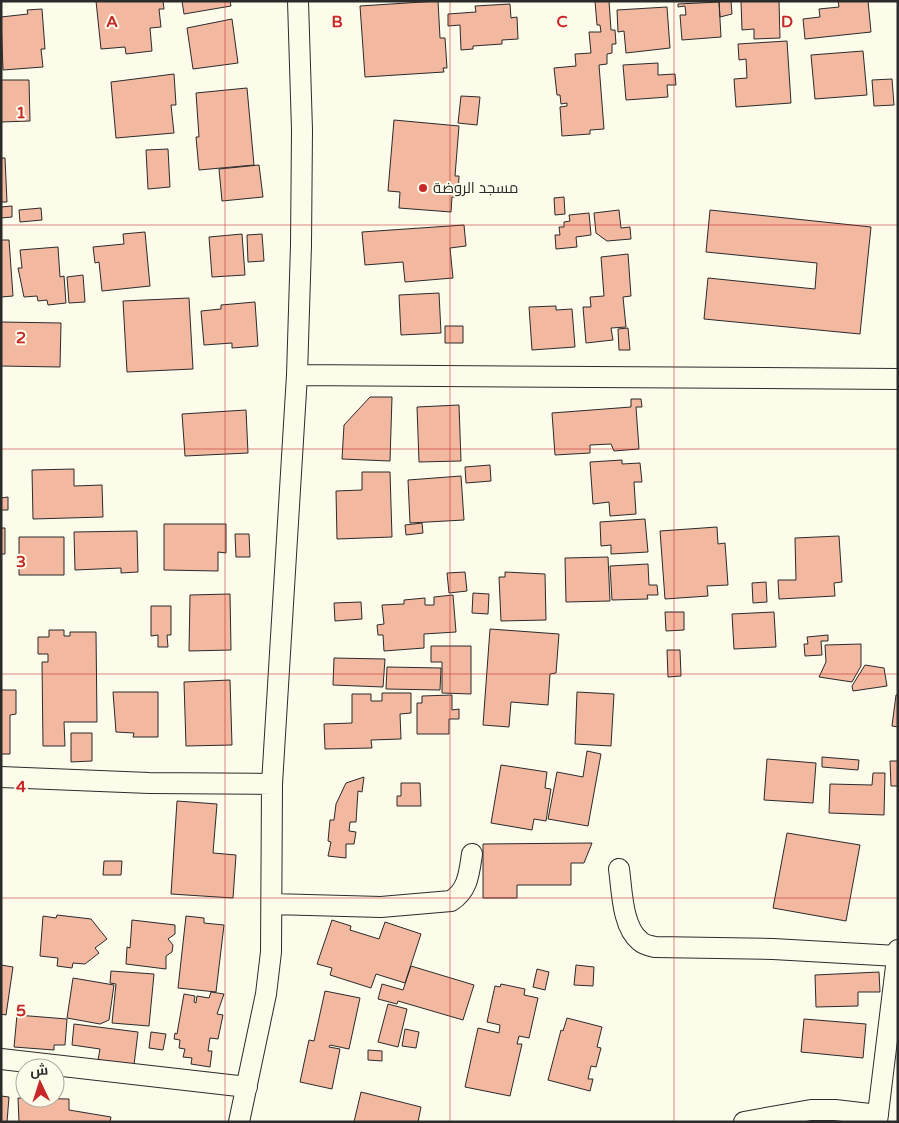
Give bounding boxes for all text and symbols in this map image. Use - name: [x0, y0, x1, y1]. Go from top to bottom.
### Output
- text: A: [106, 12, 118, 32]
- text: B: [331, 12, 343, 32]
- text: C: [556, 12, 568, 32]
- text: D: [781, 12, 793, 32]
- text: 1: [16, 103, 26, 123]
- place label: مسجد الروضة: [433, 179, 518, 197]
- marker: مسجد الروضة: [417, 182, 429, 194]
- text: 2: [16, 328, 26, 348]
- text: 3: [16, 552, 26, 572]
- text: 4: [16, 777, 26, 797]
- text: 5: [16, 1001, 26, 1021]
- north arrow: [15, 1058, 65, 1108]
- text: ش: [30, 1061, 49, 1080]

